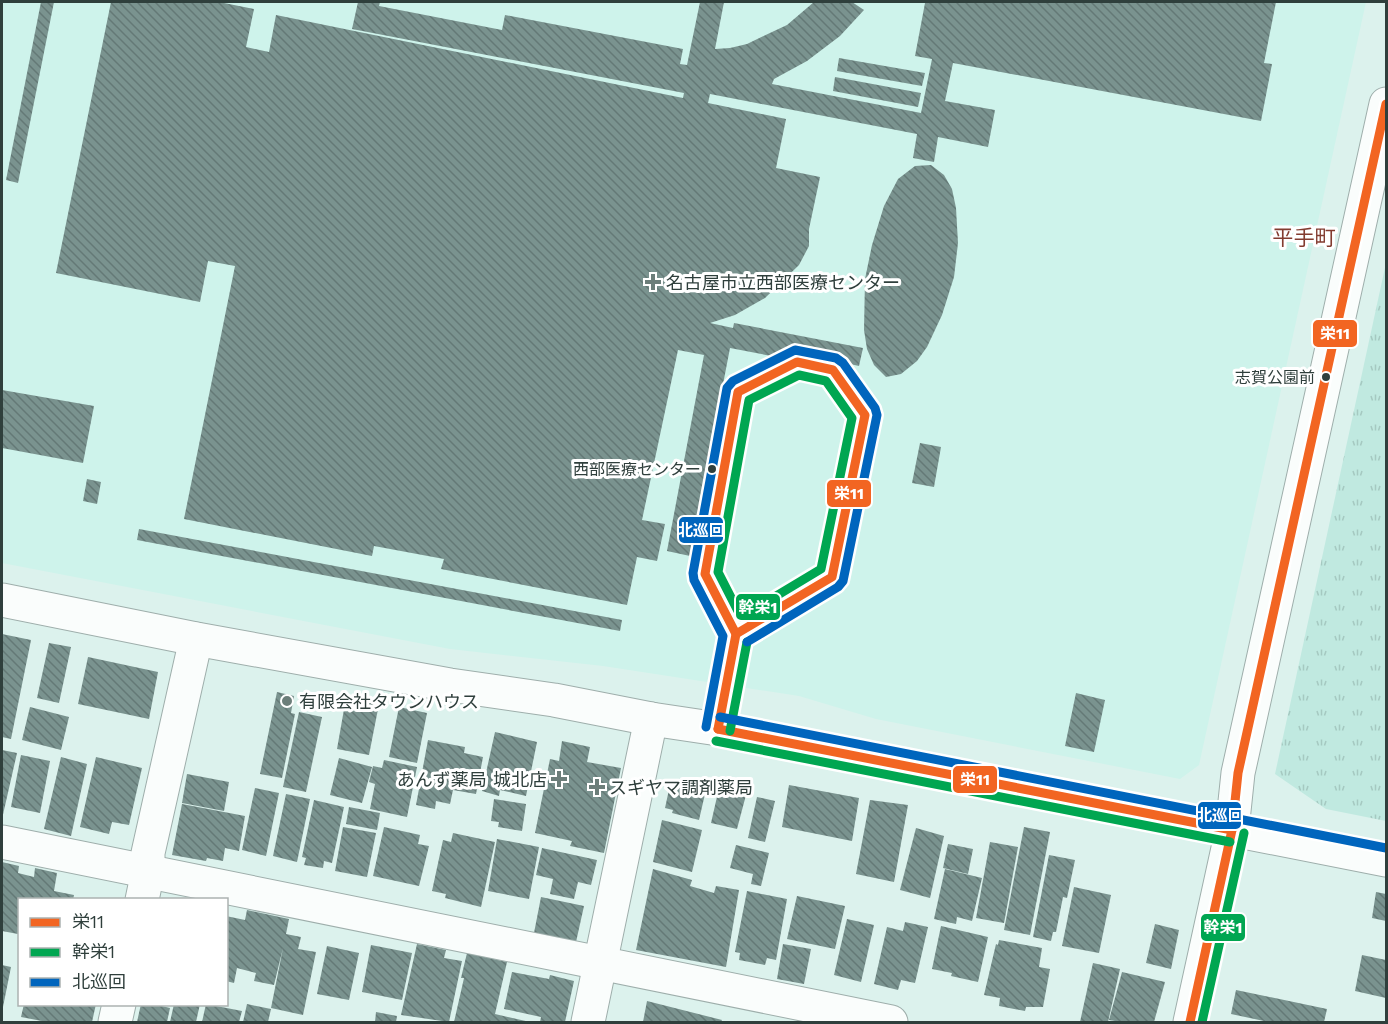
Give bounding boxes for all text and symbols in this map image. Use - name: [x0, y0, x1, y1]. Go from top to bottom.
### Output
- district label: 平手町: [1273, 225, 1336, 250]
- place label: 名古屋市立西部医療センター: [666, 272, 900, 293]
- marker: 名古屋市立西部医療センター: [644, 273, 662, 291]
- line badge: 栄11: [1312, 319, 1358, 348]
- text: 栄11: [1320, 324, 1350, 343]
- place label: 志賀公園前: [1235, 368, 1315, 387]
- marker: 志賀公園前: [1320, 371, 1332, 383]
- place label: 西部医療センター: [573, 460, 701, 479]
- marker: 西部医療センター: [706, 463, 718, 475]
- line badge: 栄11: [826, 479, 872, 508]
- text: 栄11: [834, 484, 864, 503]
- line badge: 北巡回: [678, 516, 724, 544]
- text: 北巡回: [677, 521, 725, 540]
- line badge: 幹栄1: [735, 593, 781, 621]
- text: 幹栄1: [739, 598, 777, 617]
- place label: 有限会社タウンハウス: [299, 691, 479, 712]
- marker: 有限会社タウンハウス: [280, 694, 294, 708]
- line badge: 栄11: [952, 765, 998, 794]
- place label: あんず薬局 城北店: [397, 769, 547, 790]
- text: 栄11: [960, 770, 990, 789]
- marker: あんず薬局 城北店: [552, 772, 566, 786]
- place label: スギヤマ調剤薬局: [609, 777, 753, 798]
- marker: スギヤマ調剤薬局: [590, 780, 604, 794]
- line badge: 北巡回: [1197, 801, 1242, 830]
- text: 北巡回: [1196, 806, 1244, 825]
- legend: [18, 898, 228, 1006]
- text: 栄11: [72, 911, 104, 932]
- line badge: 幹栄1: [1200, 913, 1246, 942]
- text: 幹栄1: [1204, 918, 1242, 937]
- text: 幹栄1: [72, 941, 115, 962]
- text: 北巡回: [72, 971, 126, 992]

